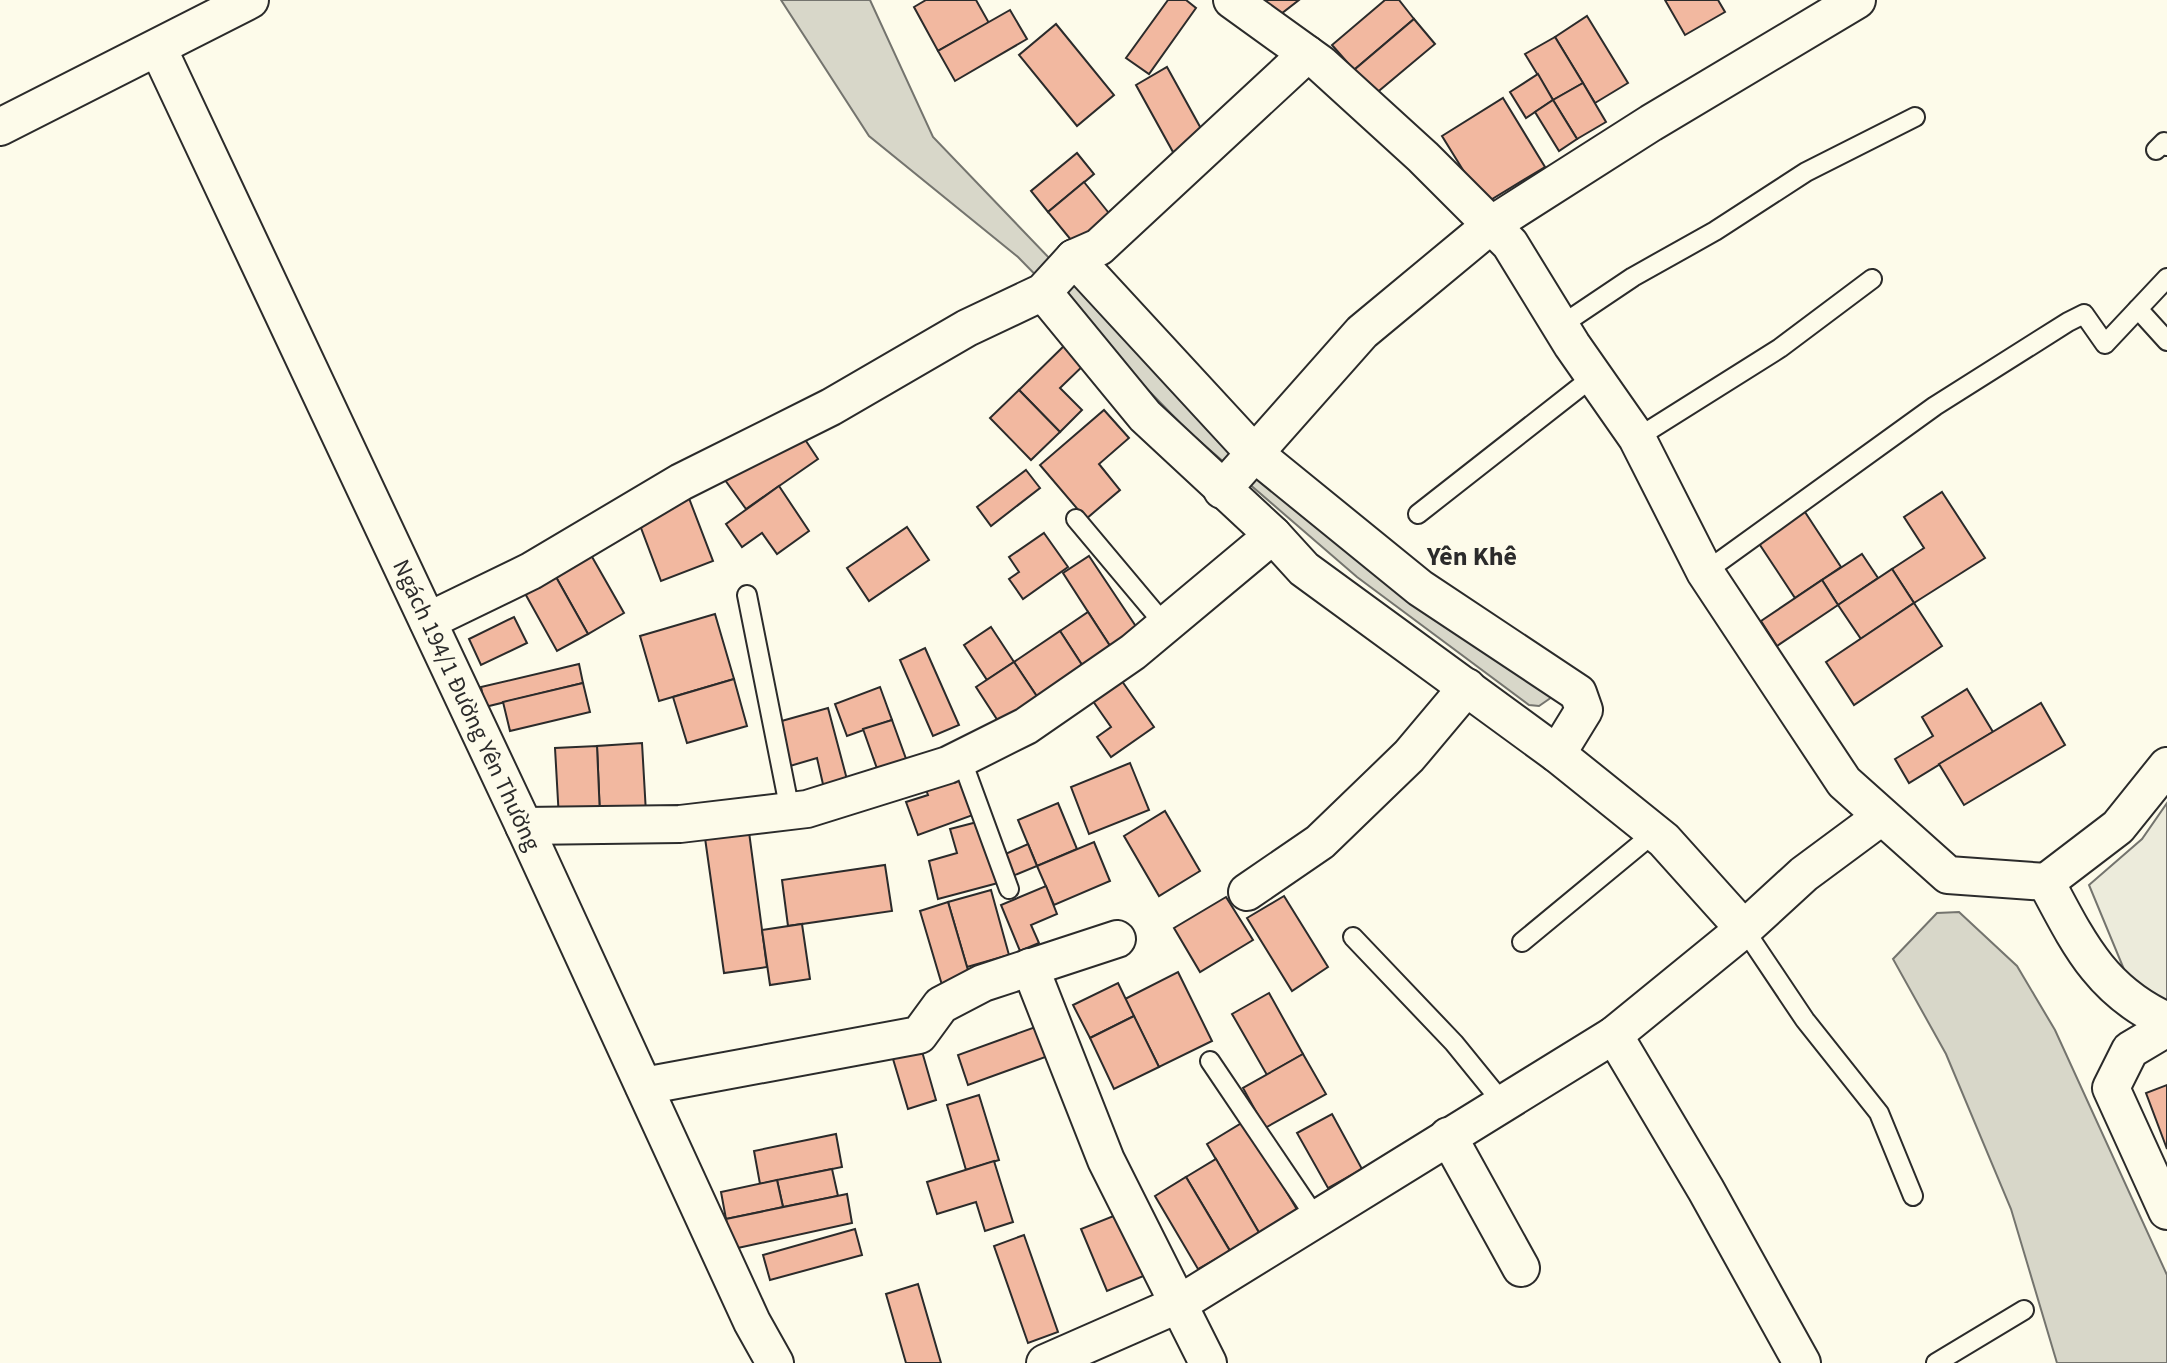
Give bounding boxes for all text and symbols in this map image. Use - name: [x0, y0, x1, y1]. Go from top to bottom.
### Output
- district label: Yên Khê: [1426, 538, 1517, 575]
- street label: Ngách 194/1 Đường Yên Thường: [384, 554, 550, 857]

